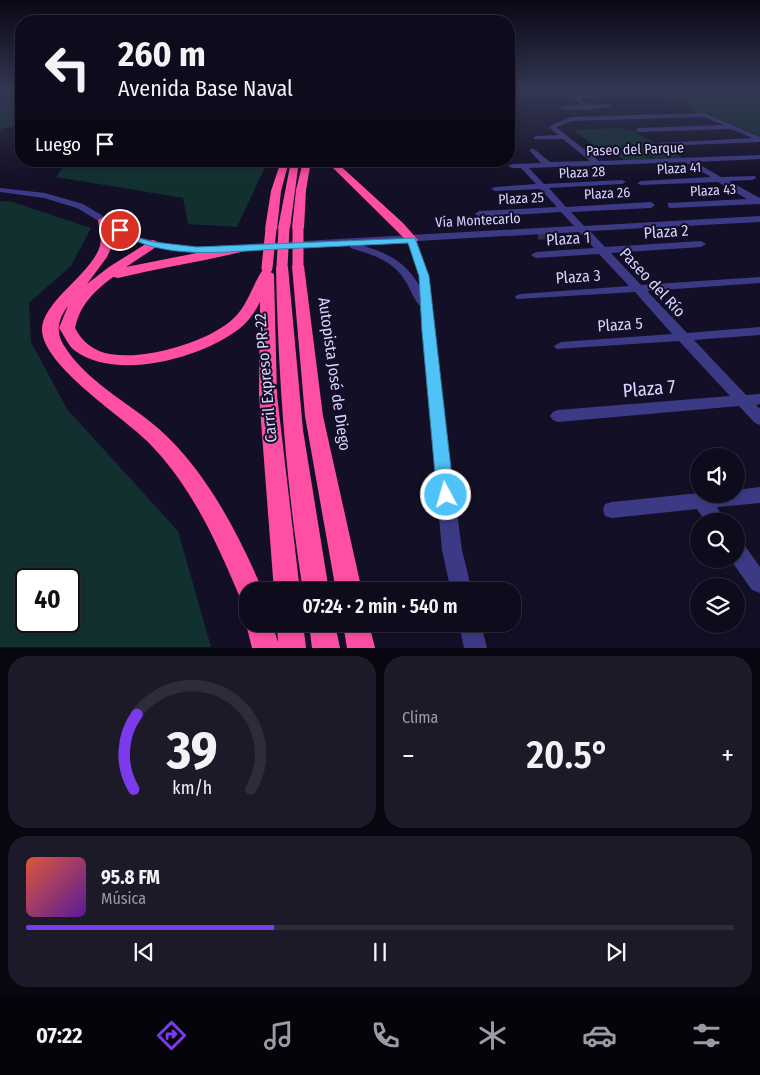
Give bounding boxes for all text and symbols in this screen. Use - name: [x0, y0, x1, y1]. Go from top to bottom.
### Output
- text: 260 m: [118, 33, 206, 75]
- icon: left: [35, 35, 100, 100]
- text: Avenida Base Naval: [118, 75, 293, 102]
- icon: arrive: [91, 130, 119, 158]
- text: Luego: [35, 133, 81, 156]
- street label: Paseo del Parque: [586, 139, 684, 160]
- street label: Plaza 41: [656, 159, 702, 178]
- street label: Plaza 28: [558, 163, 606, 182]
- street label: Plaza 43: [690, 181, 736, 200]
- street label: Plaza 26: [583, 184, 631, 203]
- street label: Plaza 25: [498, 189, 544, 208]
- pin: [99, 209, 141, 251]
- street label: Vía Montecarlo: [435, 210, 521, 231]
- icon: arrive: [106, 216, 134, 244]
- street label: Plaza 2: [643, 220, 689, 243]
- street label: Plaza 1: [545, 227, 591, 250]
- street label: Paseo del Río: [616, 244, 690, 321]
- street label: Plaza 3: [555, 265, 601, 288]
- street label: Autopista José de Diego: [314, 296, 355, 452]
- street label: Carril Expreso PR-22: [250, 312, 281, 443]
- street label: Plaza 5: [597, 313, 643, 336]
- street label: Plaza 7: [622, 375, 677, 402]
- map controls: [690, 448, 745, 633]
- button: sound: [690, 448, 745, 503]
- position arrow: [419, 468, 471, 520]
- button: search: [690, 513, 745, 568]
- speed limit sign: 40: [15, 568, 80, 633]
- button: layers: [690, 578, 745, 633]
- text: 07:24 · 2 min · 540 m: [303, 595, 457, 618]
- text: Clima: [402, 708, 438, 727]
- text: 39: [165, 719, 218, 782]
- text: 20.5°: [527, 732, 609, 778]
- text: −: [402, 739, 415, 772]
- text: +: [721, 739, 734, 772]
- text: km/h: [172, 777, 212, 799]
- text: 95.8 FM: [101, 866, 160, 889]
- text: Música: [101, 889, 146, 908]
- icon: previous: [130, 938, 158, 966]
- icon: pause: [366, 938, 394, 966]
- icon: next: [602, 938, 630, 966]
- icon: directions: [154, 1018, 189, 1053]
- icon: music: [261, 1018, 296, 1053]
- icon: phone: [368, 1018, 403, 1053]
- icon: climate: [475, 1018, 510, 1053]
- icon: car: [582, 1018, 617, 1053]
- icon: filters: [689, 1018, 724, 1053]
- text: 07:22: [36, 1022, 82, 1049]

